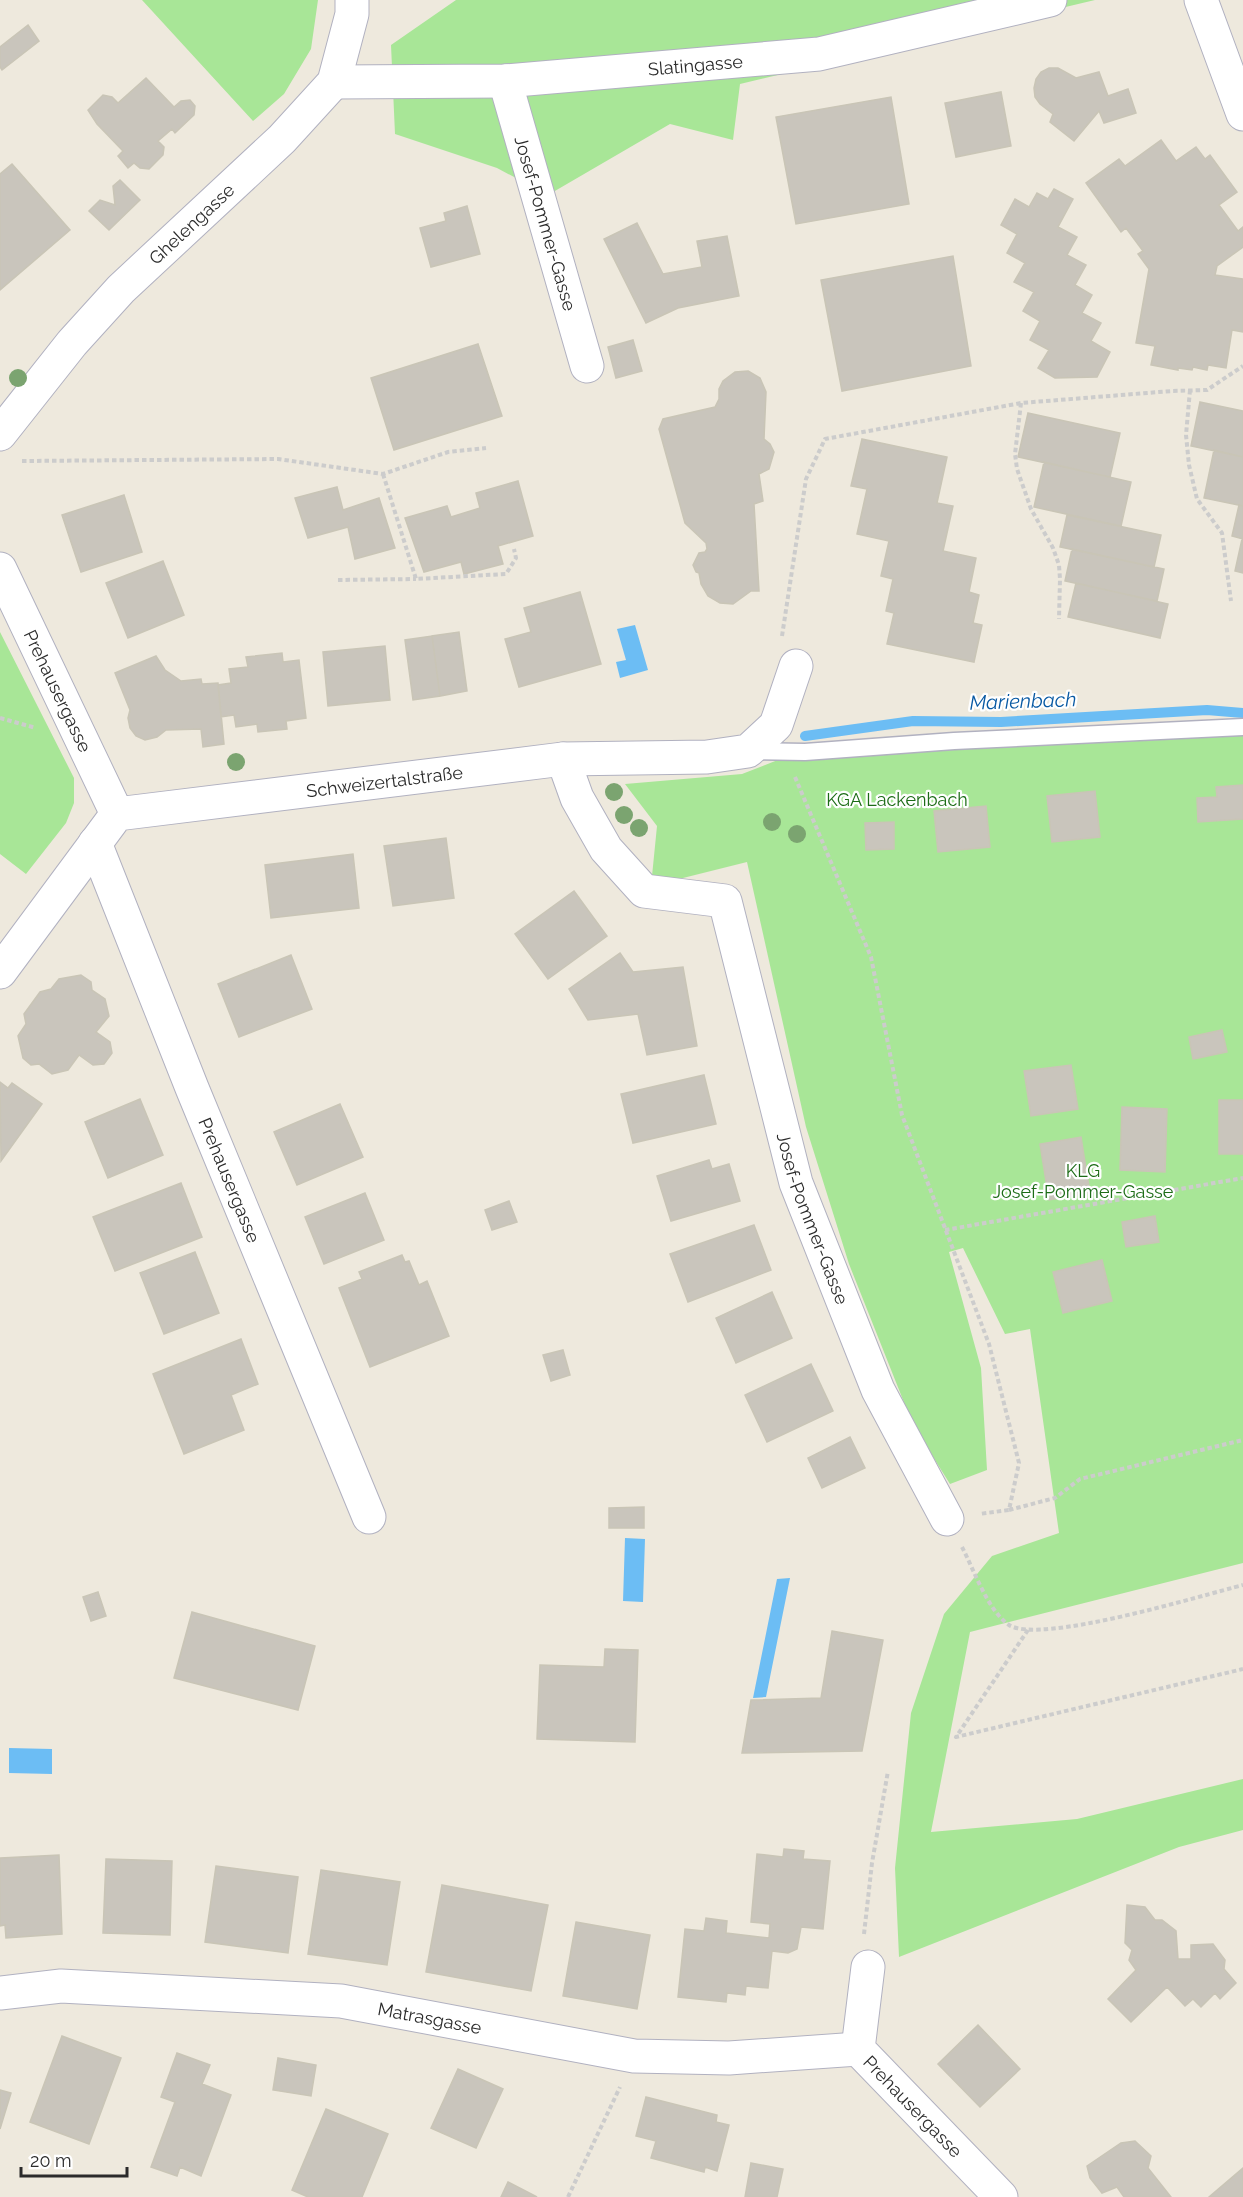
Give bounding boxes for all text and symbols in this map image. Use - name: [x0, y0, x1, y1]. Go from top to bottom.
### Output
- street label: Slatingasse: [647, 50, 744, 79]
- street label: Josef-Pommer-Gasse: [511, 133, 581, 313]
- street label: Ghelengasse: [144, 178, 239, 268]
- street label: Prehausergasse: [20, 626, 97, 756]
- water label: Marienbach: [969, 687, 1077, 715]
- street label: Schweizertalstraße: [305, 761, 464, 801]
- park label: KGA Lackenbach: [826, 789, 968, 810]
- street label: Prehausergasse: [195, 1114, 265, 1246]
- street label: Josef-Pommer-Gasse: [773, 1130, 854, 1307]
- park label: KLG Josef-Pommer-Gasse: [993, 1160, 1174, 1202]
- street label: Matrasgasse: [376, 1998, 484, 2038]
- street label: Prehausergasse: [859, 2051, 967, 2162]
- scale bar: [21, 2140, 128, 2178]
- text: 20 m: [30, 2150, 72, 2171]

